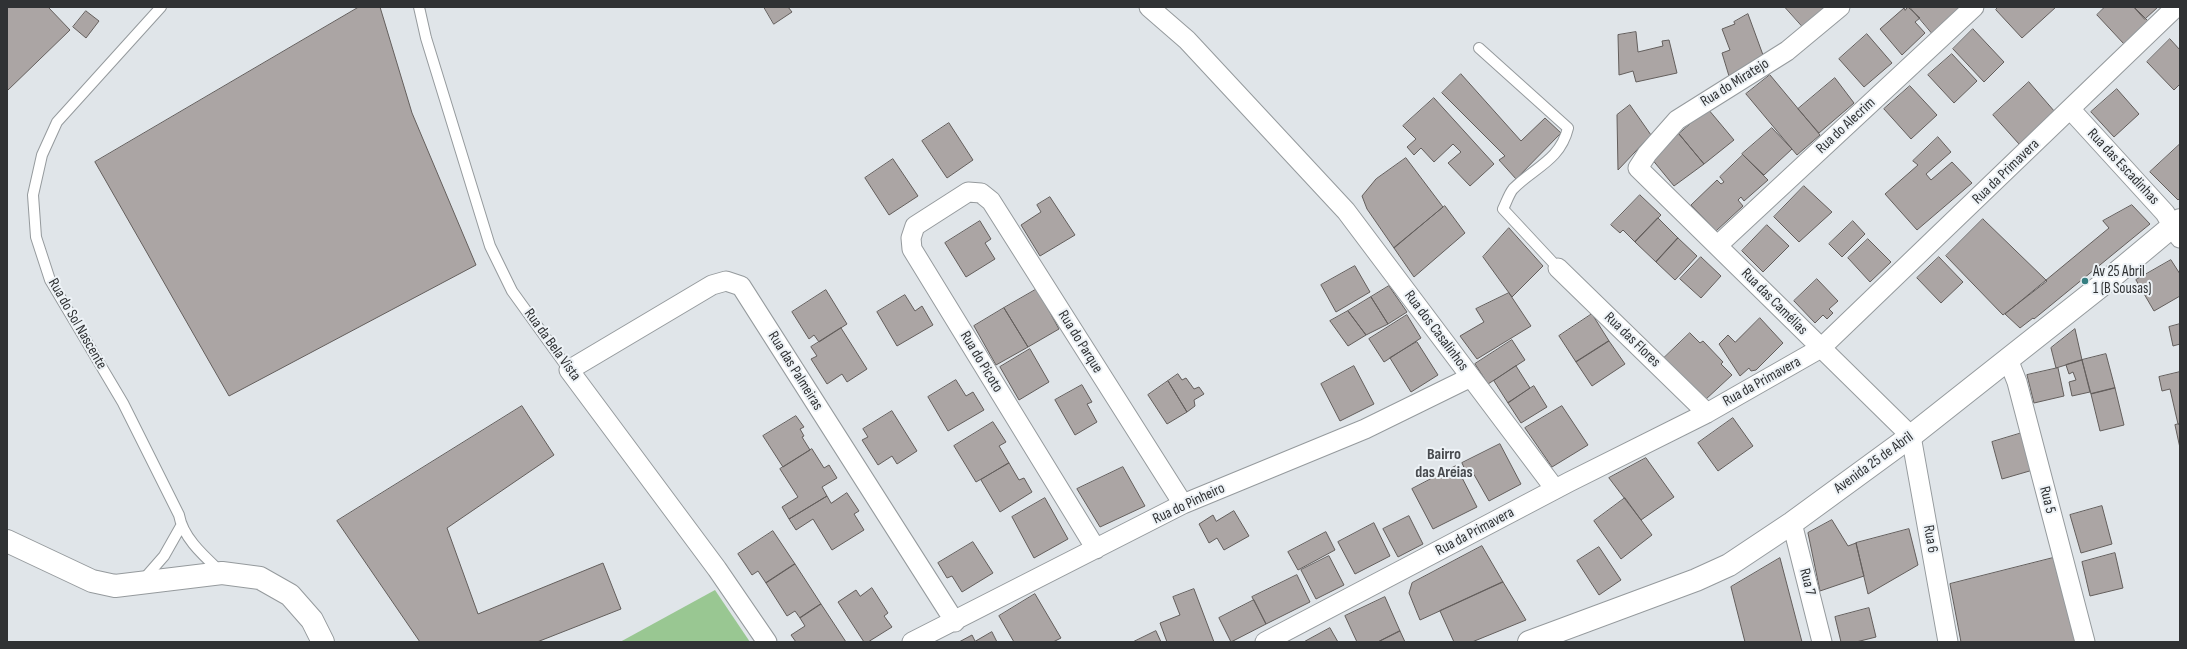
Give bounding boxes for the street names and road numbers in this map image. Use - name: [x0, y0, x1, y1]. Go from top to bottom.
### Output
- street label: Rua do Miratejo: [1698, 55, 1772, 111]
- street label: Rua do Alecrim: [1813, 94, 1879, 158]
- street label: Rua das Escadinhas: [2083, 125, 2163, 209]
- street label: Rua da Primavera: [1969, 136, 2043, 208]
- street label: Rua das Camélias: [1737, 265, 1811, 339]
- street label: Rua do Sol Nascente: [44, 275, 110, 373]
- street label: Rua dos Casalinhos: [1400, 287, 1472, 375]
- street label: Rua da Bela Vista: [520, 305, 584, 385]
- street label: Rua do Parque: [1054, 307, 1106, 377]
- street label: Rua das Flores: [1600, 309, 1664, 371]
- street label: Rua das Palmeiras: [764, 328, 826, 414]
- street label: Rua do Picoto: [956, 328, 1006, 396]
- street label: Rua da Primavera: [1720, 353, 1804, 411]
- street label: Avenida 25 de Abril: [1831, 428, 1917, 498]
- street label: Rua do Pinheiro: [1150, 480, 1228, 528]
- street label: Rua 5: [2035, 485, 2059, 515]
- street label: Rua da Primavera: [1433, 504, 1517, 560]
- street label: Rua 6: [1919, 524, 1941, 554]
- street label: Rua 7: [1795, 567, 1819, 597]

